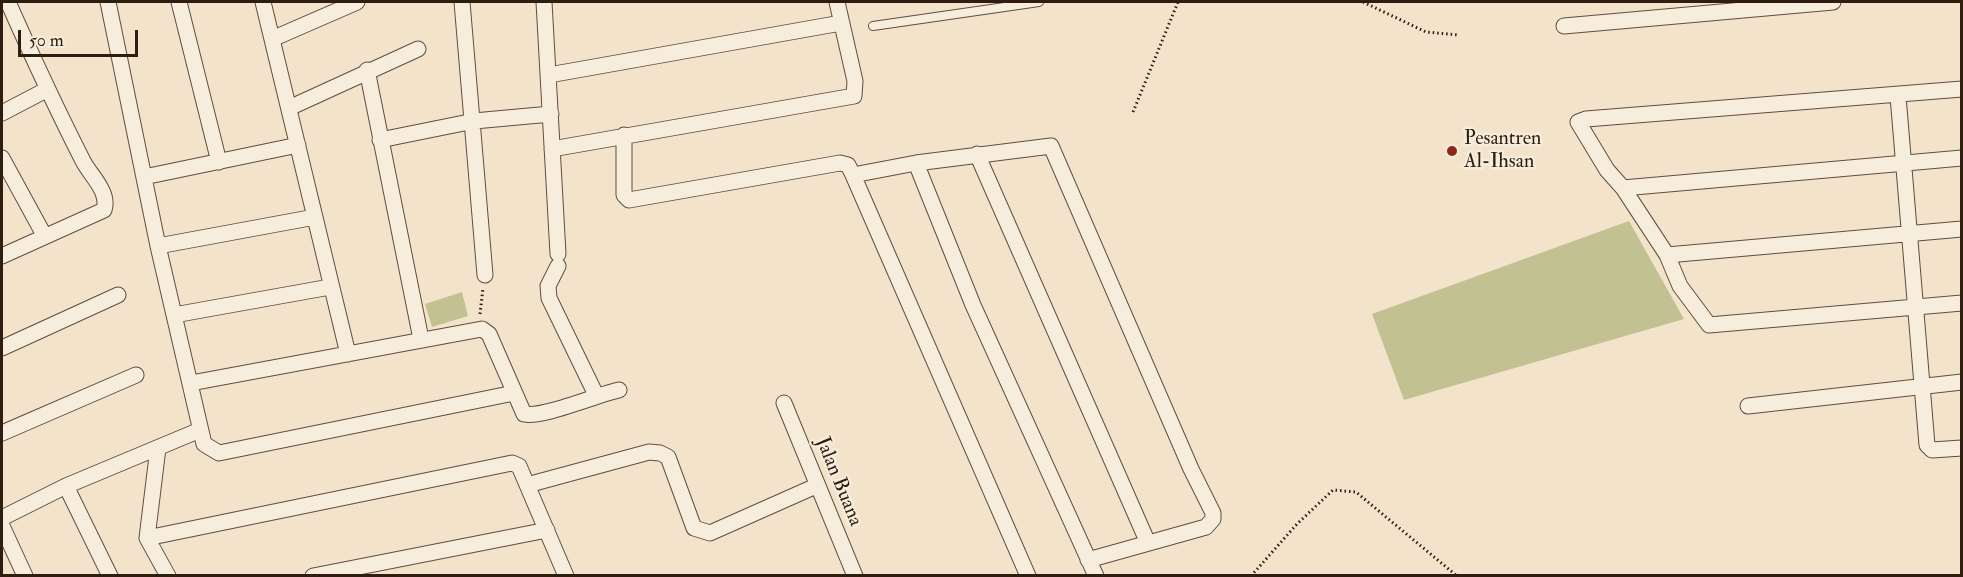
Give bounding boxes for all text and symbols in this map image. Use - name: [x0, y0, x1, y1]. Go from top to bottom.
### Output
- scale bar: [21, 18, 141, 56]
- text: 50 m: [29, 29, 64, 52]
- place label: Pesantren Al-Ihsan: [1464, 128, 1541, 175]
- marker: Pesantren Al-Ihsan: [1445, 144, 1459, 158]
- street label: Jalan Buana: [809, 434, 867, 530]

